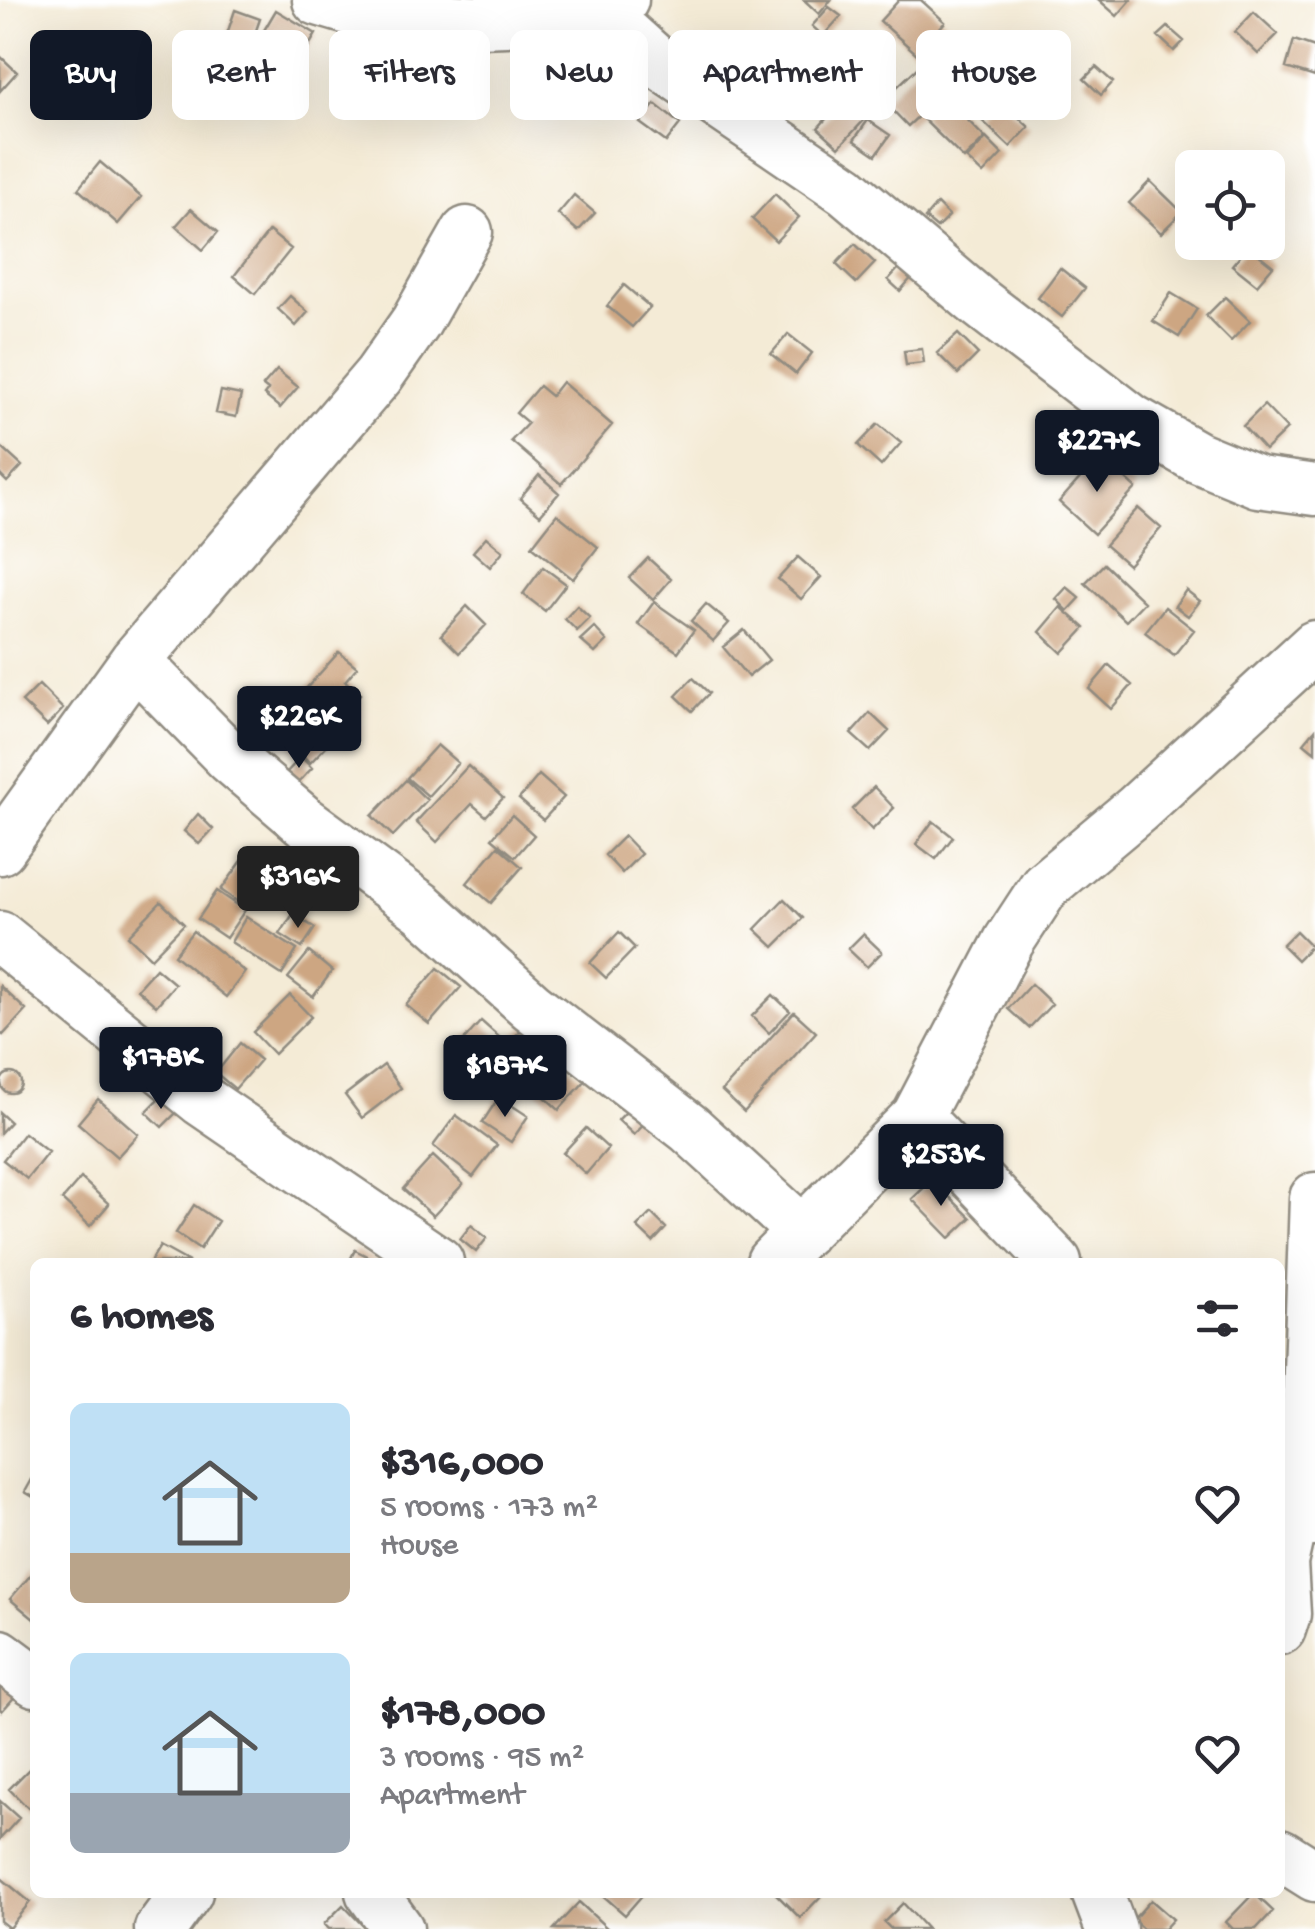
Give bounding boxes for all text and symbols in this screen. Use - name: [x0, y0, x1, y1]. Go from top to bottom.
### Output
- chip: Buy: [30, 30, 152, 120]
- chip: Rent: [172, 30, 309, 120]
- chip: Filters: [329, 30, 490, 120]
- chip: New: [510, 30, 648, 120]
- chip: Apartment: [668, 30, 896, 120]
- chip: House: [916, 30, 1071, 120]
- map controls: [1175, 150, 1285, 260]
- button: locate: [1175, 150, 1285, 260]
- pin: $227K: [1027, 410, 1167, 495]
- text: $227K: [1057, 423, 1137, 461]
- pin: $226K: [229, 686, 369, 771]
- text: $226K: [259, 699, 339, 737]
- pin: $316K: [228, 846, 368, 931]
- text: $316K: [259, 859, 337, 897]
- pin: $178K: [91, 1027, 231, 1112]
- pin: $187K: [435, 1035, 575, 1120]
- text: $178K: [121, 1040, 201, 1078]
- text: $187K: [465, 1048, 545, 1086]
- pin: $253K: [871, 1124, 1011, 1209]
- text: $253K: [900, 1137, 982, 1175]
- icon: filters: [1190, 1291, 1245, 1346]
- text: 6 homes: [70, 1294, 213, 1343]
- text: $316,000: [380, 1441, 544, 1490]
- icon: home: [150, 1443, 270, 1563]
- icon: heart: [1190, 1476, 1245, 1531]
- text: 5 rooms · 173 m²: [380, 1490, 598, 1528]
- text: House: [380, 1528, 458, 1566]
- text: $178,000: [380, 1691, 545, 1740]
- icon: home: [150, 1693, 270, 1813]
- icon: heart: [1190, 1726, 1245, 1781]
- text: 3 rooms · 95 m²: [380, 1740, 584, 1778]
- text: Apartment: [380, 1778, 524, 1816]

